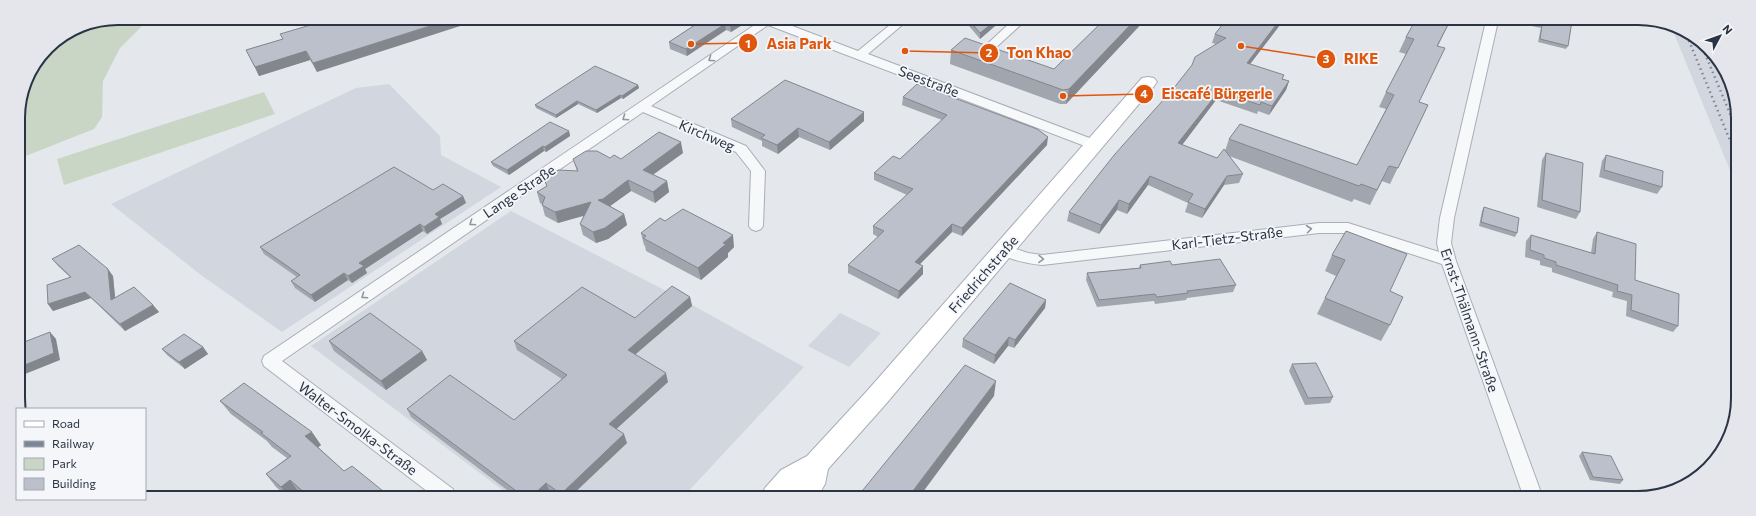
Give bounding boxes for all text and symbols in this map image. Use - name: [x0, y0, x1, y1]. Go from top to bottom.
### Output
- north arrow: [1700, 16, 1740, 56]
- text: N: [1720, 22, 1736, 36]
- callout: Asia Park: [738, 30, 840, 57]
- text: Asia Park: [766, 34, 832, 52]
- text: 1: [745, 36, 751, 50]
- callout: Ton Khao: [979, 39, 1080, 66]
- text: Ton Khao: [1006, 43, 1072, 61]
- text: 2: [986, 45, 993, 59]
- callout: RIKE: [1316, 45, 1386, 72]
- text: RIKE: [1344, 49, 1378, 67]
- text: 3: [1323, 51, 1330, 65]
- one-way arrow: [709, 54, 716, 61]
- street label: Seestraße: [896, 62, 962, 100]
- callout: Eiscafé Bürgerle: [1134, 80, 1280, 107]
- text: Eiscafé Bürgerle: [1162, 84, 1272, 102]
- text: 4: [1140, 86, 1148, 100]
- one-way arrow: [622, 113, 629, 121]
- street label: Kirchweg: [676, 116, 738, 155]
- street label: Lange Straße: [480, 161, 558, 221]
- one-way arrow: [469, 218, 476, 226]
- street label: Karl-Tietz-Straße: [1170, 223, 1284, 253]
- one-way arrow: [1306, 225, 1312, 234]
- street label: Friedrichstraße: [945, 232, 1021, 316]
- street label: Ernst-Thälmann-Straße: [1437, 246, 1503, 394]
- one-way arrow: [1038, 255, 1044, 263]
- one-way arrow: [362, 291, 369, 298]
- street label: Walter-Smolka-Straße: [295, 378, 421, 478]
- legend: [16, 408, 146, 500]
- text: Road: [52, 416, 80, 430]
- text: Railway: [52, 436, 94, 450]
- text: Park: [52, 456, 78, 470]
- text: Building: [52, 476, 96, 490]

